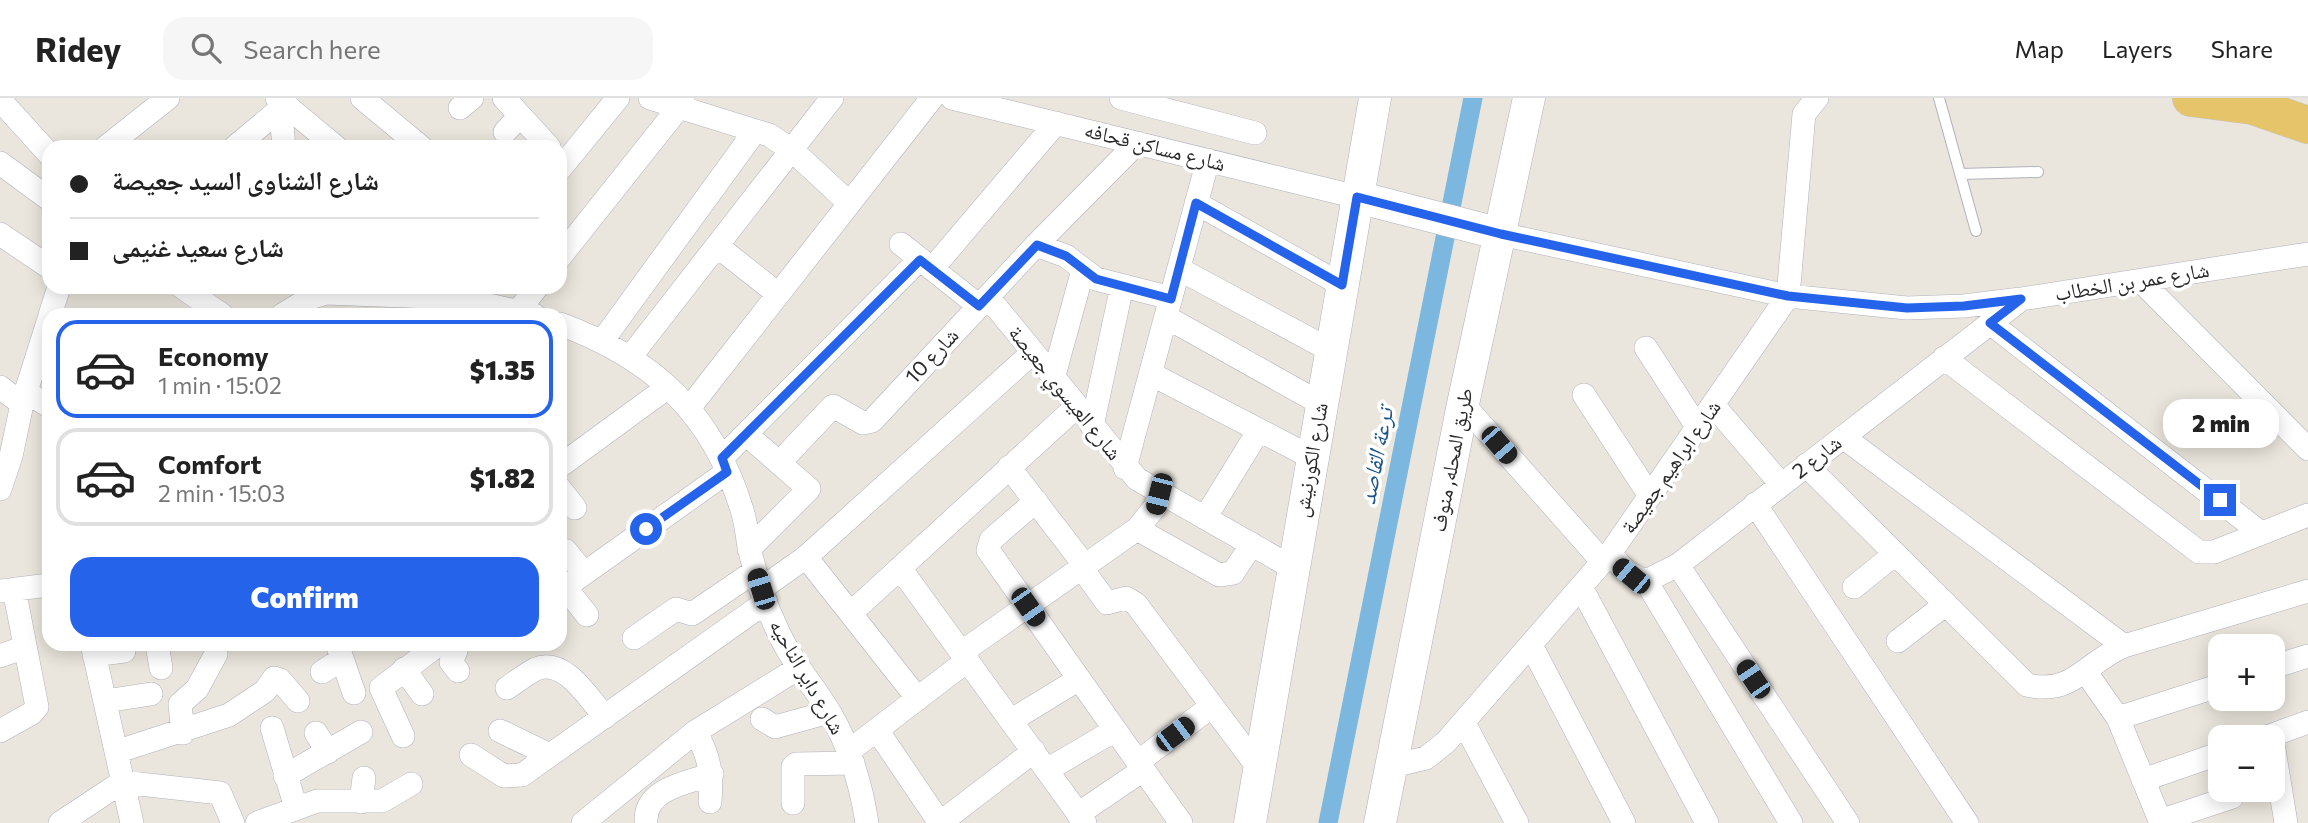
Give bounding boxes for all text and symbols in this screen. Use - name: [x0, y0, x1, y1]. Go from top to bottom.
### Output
- search box: [163, 17, 653, 80]
- text: Ridey: [35, 28, 121, 69]
- icon: search: [187, 29, 225, 67]
- text: Search here: [243, 33, 381, 64]
- text: Map: [2015, 34, 2064, 63]
- text: Layers: [2102, 34, 2173, 63]
- text: Share: [2211, 34, 2273, 63]
- street label: شارع مساكن قحافه: [1082, 116, 1228, 177]
- text: شارع الشناوى السيد جعيصة: [112, 164, 379, 195]
- text: شارع سعيد غنيمى: [112, 231, 284, 262]
- street label: شارع عمر بن الخطاب: [2053, 256, 2211, 307]
- street label: شارع العيسوي جعيصة: [1000, 320, 1128, 468]
- street label: شارع 10: [899, 322, 964, 389]
- icon: car: [74, 338, 137, 401]
- text: Economy: [158, 340, 269, 371]
- text: $1.35: [470, 354, 535, 385]
- text: 1 min · 15:02: [158, 371, 282, 399]
- street label: طريق المحله, منوف: [1424, 386, 1479, 534]
- street label: شارع ابراهيم جعيصة: [1615, 395, 1727, 539]
- callout: 2 min: [2162, 398, 2278, 448]
- water label: ترعة القاصد: [1352, 400, 1399, 506]
- street label: شارع الكورنيش: [1287, 401, 1334, 519]
- text: 2 min: [2192, 409, 2250, 437]
- car: [1478, 422, 1521, 468]
- street label: شارع 2: [1786, 429, 1847, 484]
- icon: car: [74, 446, 137, 509]
- text: Comfort: [158, 448, 261, 479]
- text: $1.82: [470, 462, 535, 493]
- car: [1144, 471, 1175, 517]
- text: 2 min · 15:03: [158, 479, 285, 507]
- route end: [2204, 484, 2236, 516]
- route start: [630, 513, 662, 545]
- car: [1609, 554, 1654, 598]
- button: Confirm: [70, 557, 539, 637]
- car: [745, 566, 778, 612]
- car: [1008, 584, 1049, 630]
- street label: شارع داير الناحيه: [764, 614, 851, 739]
- map controls: [2208, 634, 2285, 802]
- button: +: [2208, 634, 2285, 711]
- car: [1733, 656, 1774, 702]
- car: [1152, 713, 1199, 755]
- button: −: [2208, 725, 2285, 802]

